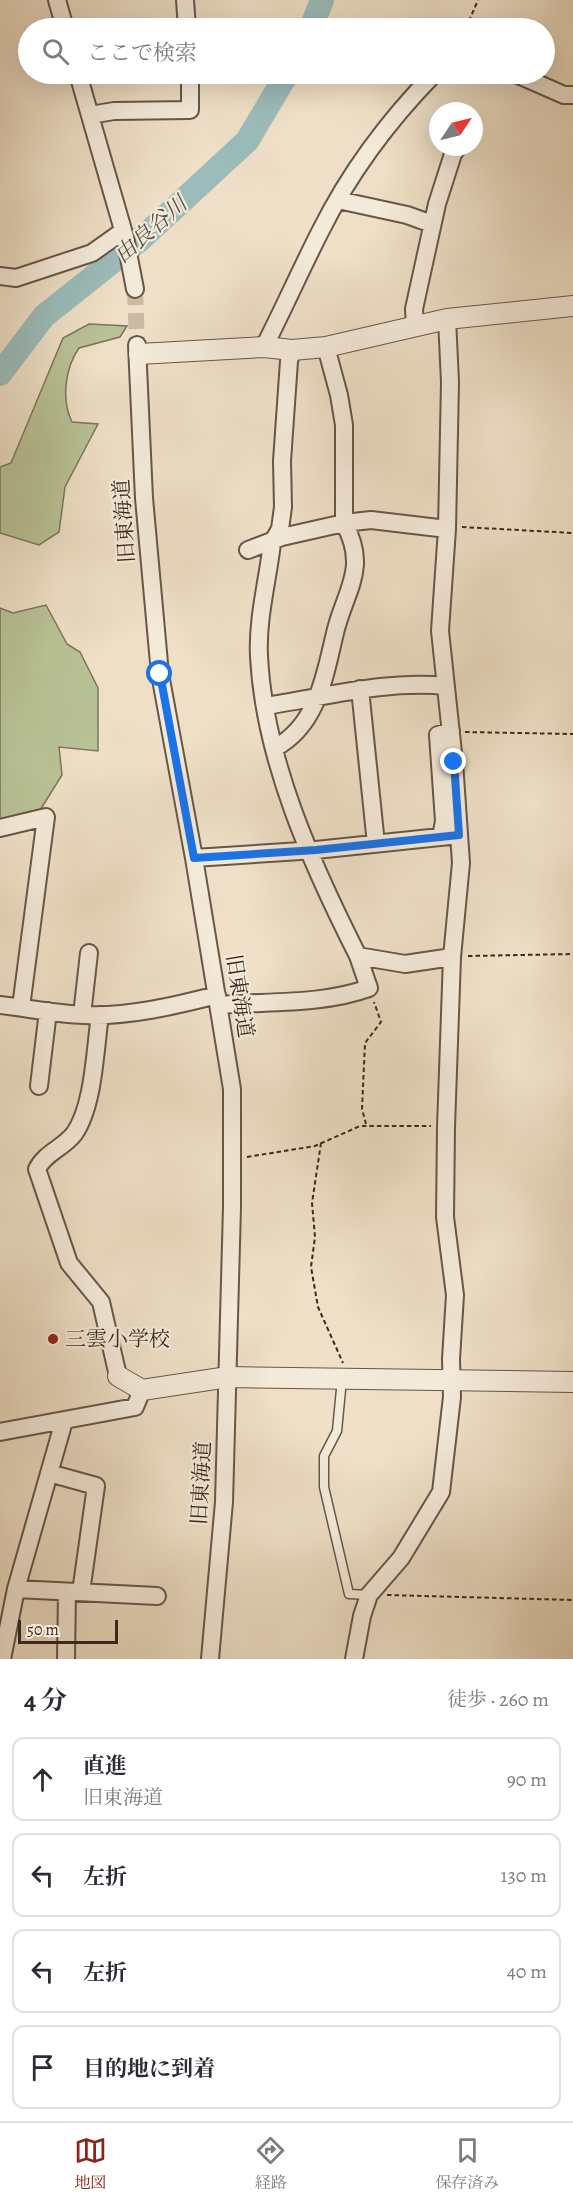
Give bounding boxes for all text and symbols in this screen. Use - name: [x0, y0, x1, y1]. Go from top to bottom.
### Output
- search box: [18, 18, 555, 84]
- icon: search: [39, 35, 72, 68]
- text: ここで検索: [87, 38, 197, 68]
- north arrow: [429, 102, 483, 156]
- water label: 由良谷川: [108, 188, 195, 270]
- street label: 旧東海道: [107, 478, 141, 564]
- route start: [146, 660, 172, 686]
- route end: [440, 748, 466, 774]
- street label: 旧東海道: [220, 952, 260, 1040]
- place label: 三雲小学校: [65, 1325, 170, 1353]
- marker: 三雲小学校: [46, 1332, 60, 1346]
- street label: 旧東海道: [185, 1440, 217, 1526]
- scale bar: [18, 1617, 118, 1644]
- text: 50 m: [27, 1619, 59, 1641]
- text: 4 分: [24, 1683, 67, 1718]
- text: 徒歩 · 260 m: [447, 1686, 549, 1713]
- text: 直進: [83, 1751, 127, 1781]
- icon: ahead: [26, 1763, 59, 1796]
- text: 90 m: [507, 1766, 547, 1793]
- text: 旧東海道: [83, 1784, 163, 1811]
- icon: left: [26, 1859, 59, 1892]
- text: 左折: [83, 1862, 127, 1892]
- text: 130 m: [501, 1862, 547, 1889]
- icon: left: [26, 1955, 59, 1988]
- text: 左折: [83, 1958, 127, 1988]
- text: 40 m: [507, 1958, 547, 1985]
- icon: arrive: [26, 2051, 59, 2084]
- text: 目的地に到着: [83, 2054, 215, 2084]
- tab: 地図: [74, 2134, 107, 2194]
- tab: 経路: [254, 2134, 287, 2194]
- tab: 保存済み: [435, 2134, 499, 2194]

